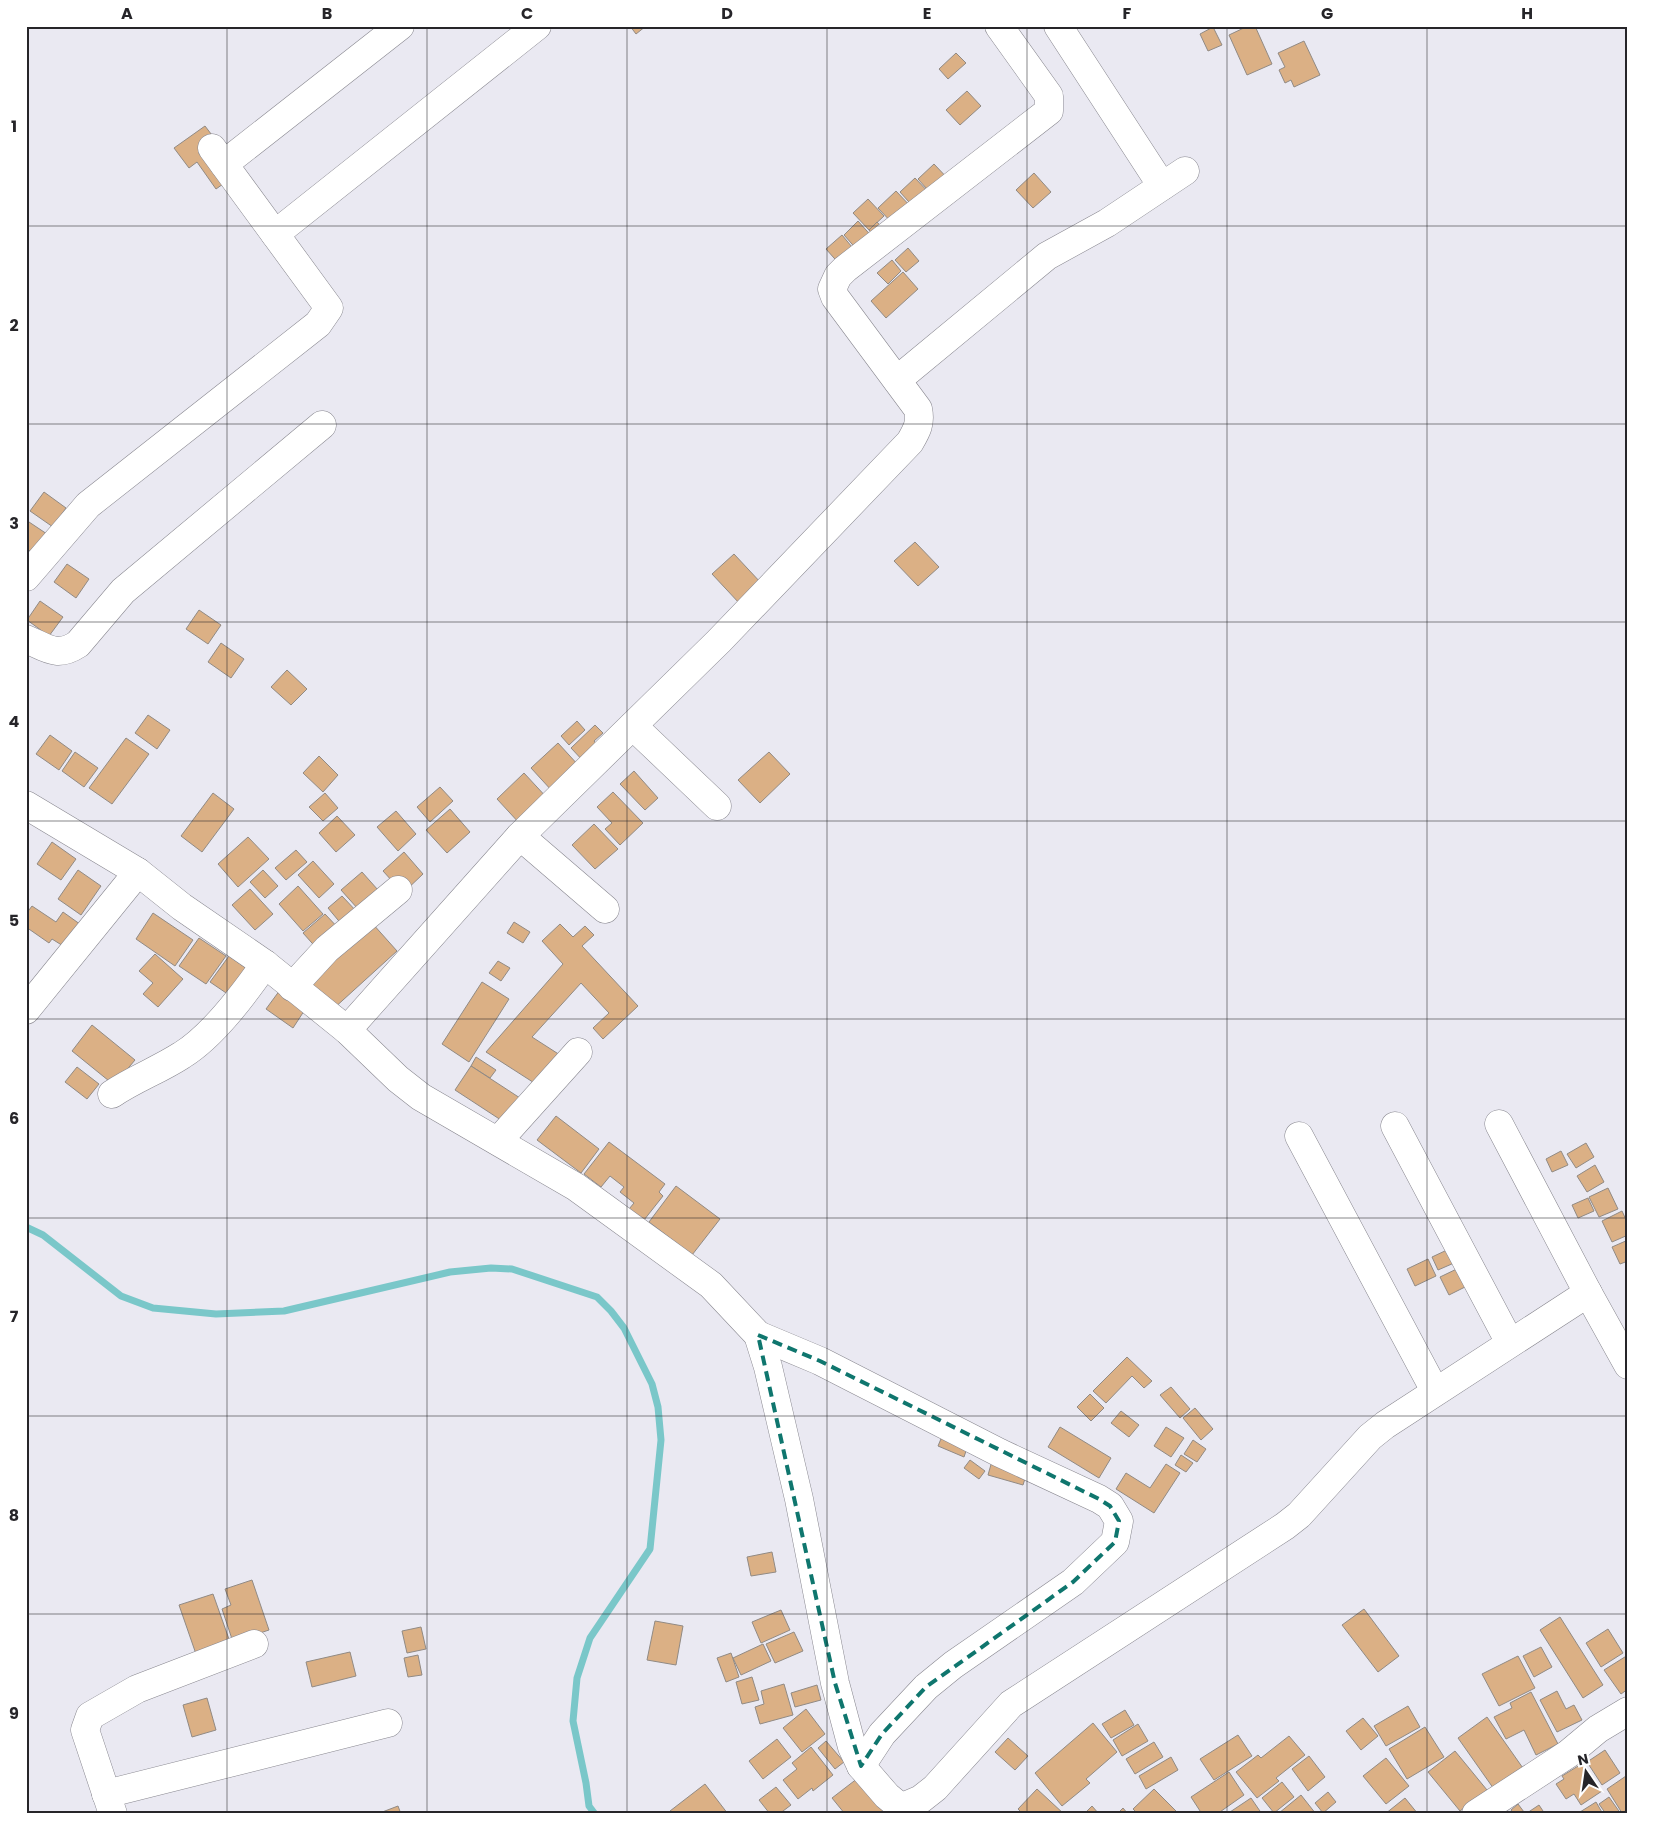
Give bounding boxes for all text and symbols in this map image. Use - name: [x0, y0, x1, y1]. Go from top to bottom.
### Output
- text: A: [121, 2, 133, 25]
- text: B: [322, 2, 332, 25]
- text: C: [521, 2, 533, 25]
- text: D: [721, 2, 733, 25]
- text: E: [923, 2, 931, 25]
- text: F: [1123, 2, 1132, 25]
- text: G: [1321, 2, 1333, 25]
- text: H: [1521, 2, 1533, 25]
- text: 1: [11, 115, 17, 138]
- text: 2: [9, 314, 19, 337]
- text: 3: [9, 512, 19, 535]
- text: 4: [9, 710, 20, 733]
- text: 5: [9, 909, 19, 932]
- text: 6: [9, 1107, 19, 1130]
- text: 7: [10, 1305, 19, 1328]
- text: 8: [9, 1504, 19, 1527]
- text: 9: [9, 1702, 19, 1725]
- north arrow: [1562, 1748, 1612, 1798]
- text: N: [1576, 1748, 1590, 1770]

